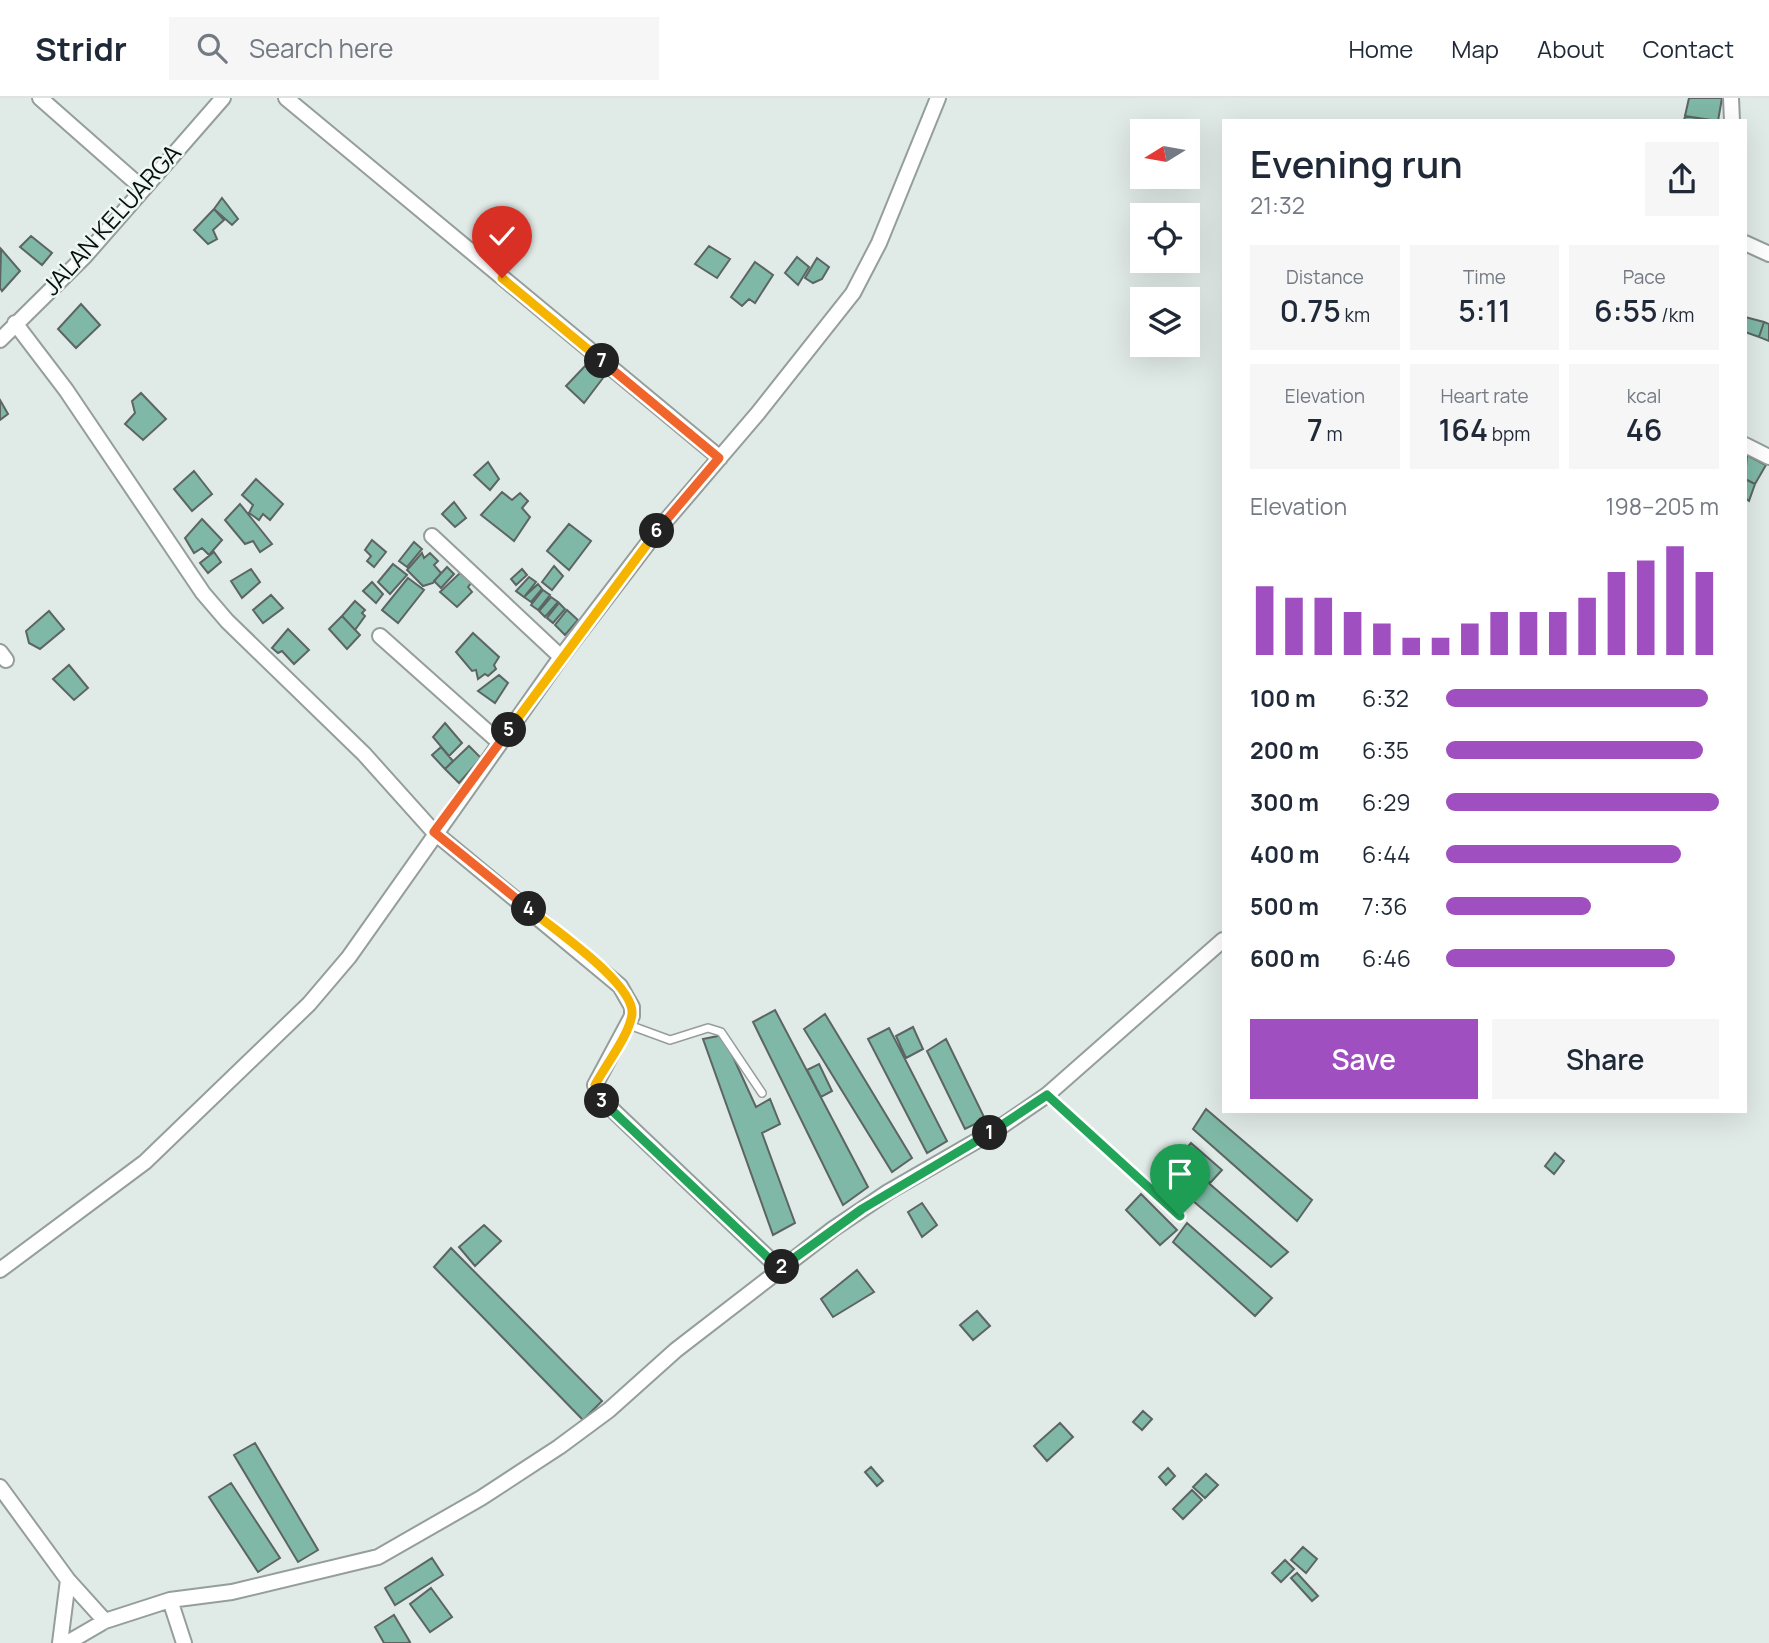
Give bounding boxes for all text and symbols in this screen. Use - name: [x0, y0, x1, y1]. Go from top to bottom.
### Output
- search box: [169, 17, 659, 80]
- text: Stridr: [35, 26, 127, 71]
- icon: search: [193, 29, 231, 67]
- text: Search here: [249, 30, 393, 66]
- text: Home: [1348, 32, 1413, 65]
- text: Map: [1451, 32, 1499, 65]
- text: About: [1537, 32, 1605, 65]
- text: Contact: [1643, 32, 1734, 65]
- north arrow: [1130, 119, 1200, 189]
- map controls: [1130, 119, 1200, 357]
- street label: JALAN KELUARGA: [34, 136, 188, 302]
- text: Evening run: [1250, 137, 1463, 189]
- button: share: [1645, 142, 1719, 216]
- text: 21:32: [1250, 189, 1305, 221]
- button: locate: [1130, 203, 1200, 273]
- pin: [472, 206, 532, 278]
- icon: check: [483, 217, 521, 255]
- text: Distance: [1286, 264, 1364, 290]
- text: Time: [1463, 264, 1506, 290]
- text: Pace: [1623, 264, 1666, 290]
- button: layers: [1130, 287, 1200, 357]
- text: 0.75: [1280, 290, 1341, 331]
- text: 5:11: [1458, 290, 1511, 331]
- text: 6:55: [1594, 290, 1658, 331]
- text: km: [1341, 302, 1370, 328]
- text: /km: [1658, 302, 1694, 328]
- pin: 7: [584, 344, 620, 378]
- text: 7: [596, 347, 607, 373]
- text: Elevation: [1285, 383, 1365, 409]
- text: Heart rate: [1440, 383, 1529, 409]
- text: kcal: [1627, 383, 1662, 409]
- text: 7: [1307, 409, 1323, 450]
- text: 164: [1439, 409, 1488, 450]
- text: 46: [1626, 409, 1663, 450]
- text: m: [1323, 421, 1343, 447]
- text: bpm: [1488, 421, 1530, 447]
- text: Elevation: [1250, 490, 1347, 522]
- text: 198–205 m: [1605, 490, 1719, 522]
- pin: 6: [640, 514, 674, 548]
- text: 6: [651, 517, 662, 543]
- text: 100 m: [1250, 682, 1316, 714]
- text: 6:32: [1362, 682, 1409, 714]
- pin: 5: [491, 712, 526, 748]
- text: 5: [503, 716, 514, 742]
- text: 200 m: [1250, 734, 1319, 766]
- text: 6:35: [1362, 734, 1409, 766]
- text: 300 m: [1250, 786, 1319, 818]
- text: 6:29: [1362, 786, 1411, 818]
- text: 400 m: [1250, 838, 1320, 870]
- text: 6:44: [1362, 838, 1411, 870]
- text: 500 m: [1250, 890, 1319, 922]
- text: 7:36: [1362, 890, 1407, 922]
- pin: 4: [512, 892, 546, 926]
- text: 4: [523, 895, 534, 921]
- text: 600 m: [1250, 942, 1320, 974]
- text: 6:46: [1362, 942, 1411, 974]
- button: Save: [1250, 1019, 1478, 1099]
- button: Share: [1492, 1019, 1719, 1099]
- pin: 3: [584, 1084, 620, 1118]
- text: 3: [596, 1087, 607, 1113]
- pin: 1: [972, 1116, 1007, 1150]
- text: 1: [985, 1119, 994, 1145]
- pin: [1150, 1144, 1210, 1216]
- icon: arrive: [1161, 1155, 1199, 1193]
- pin: 2: [764, 1250, 800, 1284]
- text: 2: [776, 1253, 787, 1279]

